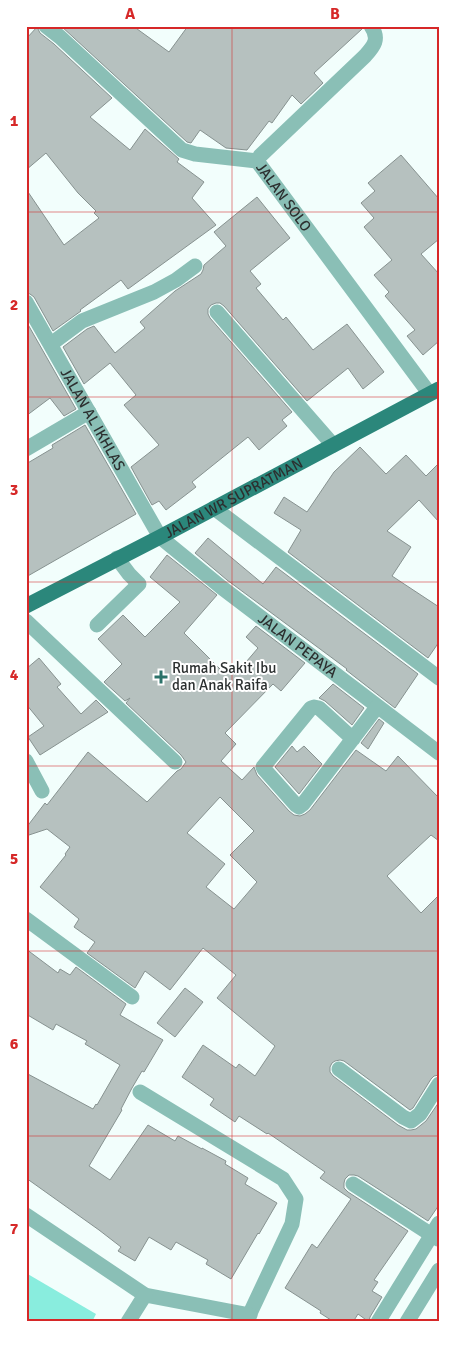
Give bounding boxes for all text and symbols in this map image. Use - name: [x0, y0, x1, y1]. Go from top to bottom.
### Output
- text: A: [125, 4, 136, 24]
- text: B: [330, 4, 340, 24]
- text: 1: [10, 111, 19, 131]
- street label: JALAN SOLO: [252, 159, 315, 235]
- text: 2: [10, 295, 18, 315]
- street label: JALAN AL IKHLAS: [57, 365, 129, 474]
- street label: JALAN WR SUPRATMAN: [161, 454, 306, 542]
- text: 3: [10, 480, 18, 500]
- street label: JALAN PEPAYA: [255, 610, 341, 681]
- place label: Rumah Sakit Ibu dan Anak Raifa: [172, 659, 276, 694]
- text: 4: [10, 665, 19, 685]
- marker: Rumah Sakit Ibu dan Anak Raifa: [154, 670, 168, 684]
- text: 5: [10, 849, 18, 869]
- text: 6: [10, 1034, 19, 1054]
- text: 7: [10, 1219, 19, 1239]

